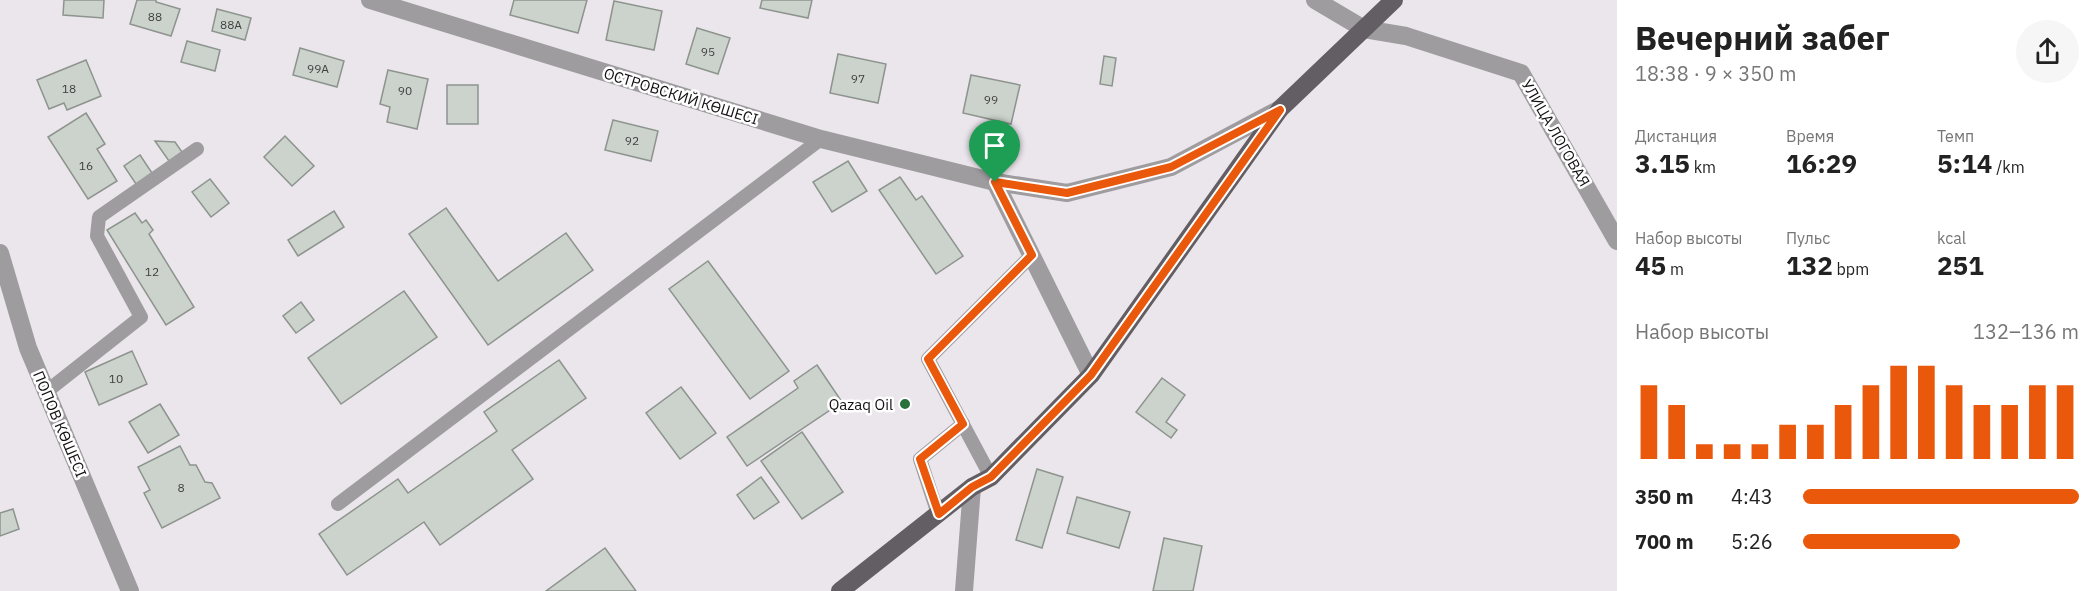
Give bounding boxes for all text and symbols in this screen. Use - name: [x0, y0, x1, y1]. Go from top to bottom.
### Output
- house number: 88: [148, 9, 162, 24]
- text: Вечерний забег: [1635, 16, 1890, 59]
- house number: 88А: [220, 17, 242, 32]
- button: share: [2016, 20, 2079, 83]
- house number: 95: [701, 44, 715, 59]
- text: 18:38 · 9 × 350 m: [1635, 60, 1796, 87]
- house number: 99А: [307, 61, 329, 76]
- street label: ОСТРОВСКИЙ КӨШЕСІ: [601, 63, 761, 129]
- house number: 97: [851, 71, 865, 86]
- street label: УЛИЦА ЛОГОВАЯ: [1518, 76, 1594, 190]
- house number: 18: [62, 81, 76, 96]
- house number: 90: [398, 83, 412, 98]
- house number: 99: [984, 92, 998, 107]
- pin: [969, 120, 1020, 182]
- text: Дистанция: [1635, 126, 1717, 146]
- text: Время: [1786, 126, 1834, 146]
- text: Темп: [1937, 126, 1974, 146]
- icon: arrive: [978, 129, 1011, 162]
- house number: 92: [625, 133, 639, 148]
- text: 3.15: [1635, 146, 1690, 180]
- text: 16:29: [1786, 146, 1857, 180]
- text: 5:14: [1937, 146, 1992, 180]
- text: km: [1690, 157, 1716, 177]
- text: /km: [1992, 157, 2025, 177]
- house number: 16: [79, 158, 93, 173]
- text: Набор высоты: [1635, 228, 1742, 248]
- text: Пульс: [1786, 228, 1830, 248]
- text: kcal: [1937, 228, 1966, 248]
- text: 45: [1635, 248, 1666, 282]
- text: 132: [1786, 248, 1833, 282]
- text: 251: [1937, 248, 1984, 282]
- text: m: [1666, 259, 1684, 279]
- text: bpm: [1833, 259, 1869, 279]
- house number: 12: [145, 264, 159, 279]
- text: Набор высоты: [1635, 318, 1769, 345]
- text: 132–136 m: [1973, 318, 2079, 345]
- street label: ПОПОВ КӨШЕСІ: [29, 368, 91, 480]
- house number: 10: [109, 371, 123, 386]
- place label: Qazaq Oil: [829, 395, 893, 414]
- marker: Qazaq Oil: [898, 397, 912, 411]
- house number: 8: [177, 480, 185, 495]
- text: 350 m: [1635, 483, 1694, 510]
- text: 4:43: [1731, 483, 1773, 510]
- text: 700 m: [1635, 528, 1694, 555]
- text: 5:26: [1731, 528, 1773, 555]

